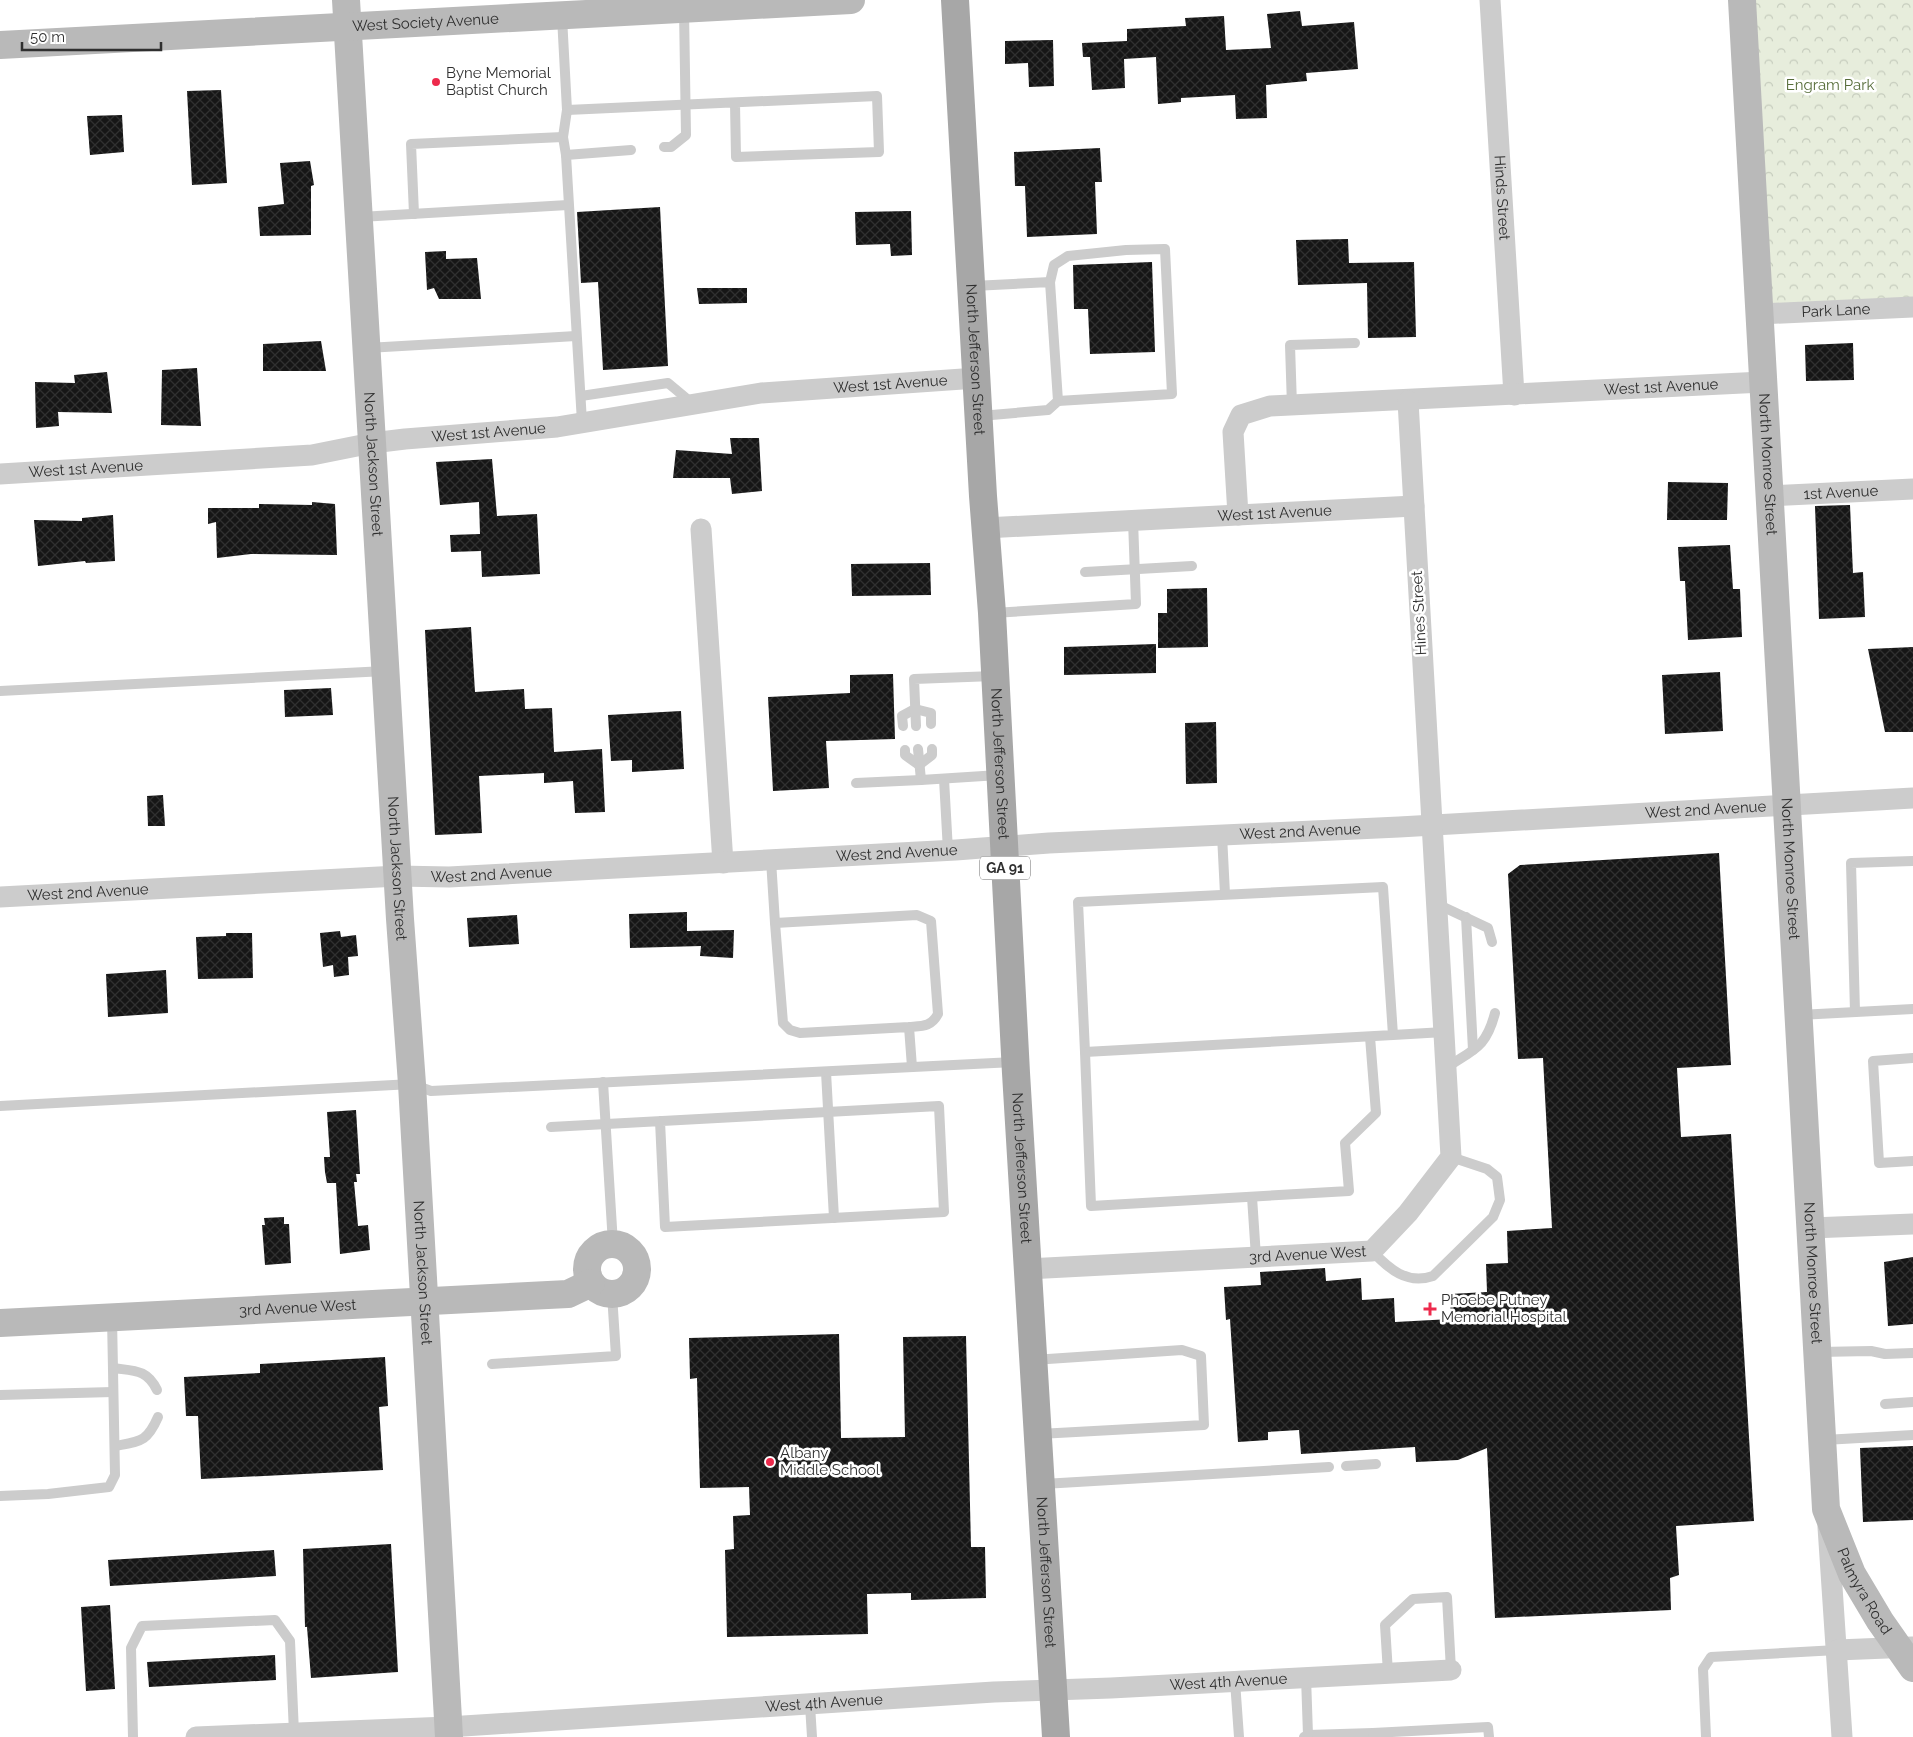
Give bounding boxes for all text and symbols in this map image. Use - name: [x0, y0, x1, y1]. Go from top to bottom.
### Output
- street label: West Society Avenue: [352, 10, 499, 35]
- scale bar: [22, 20, 161, 52]
- text: 50 m: [30, 28, 65, 46]
- place label: Byne Memorial Baptist Church: [446, 64, 552, 99]
- marker: Byne Memorial Baptist Church: [430, 76, 442, 88]
- park label: Engram Park: [1786, 76, 1874, 94]
- street label: Hinds Street: [1490, 155, 1514, 241]
- street label: North Jefferson Street: [962, 283, 989, 436]
- street label: Park Lane: [1801, 300, 1871, 321]
- street label: West 1st Avenue: [833, 371, 948, 397]
- street label: West 1st Avenue: [1604, 375, 1719, 399]
- street label: North Jackson Street: [360, 391, 387, 537]
- street label: North Monroe Street: [1755, 393, 1781, 536]
- street label: West 1st Avenue: [431, 419, 547, 446]
- street label: West 1st Avenue: [28, 456, 144, 481]
- street label: 1st Avenue: [1803, 482, 1879, 503]
- street label: West 1st Avenue: [1217, 501, 1332, 525]
- street label: Hines Street: [1408, 570, 1430, 656]
- street label: North Jefferson Street: [987, 687, 1013, 840]
- street label: North Jackson Street: [384, 796, 411, 941]
- street label: West 2nd Avenue: [1644, 797, 1767, 822]
- street label: North Monroe Street: [1777, 797, 1803, 940]
- street label: West 2nd Avenue: [1239, 820, 1362, 843]
- street label: West 2nd Avenue: [836, 841, 958, 865]
- road number: GA 91: [980, 856, 1030, 880]
- street label: West 2nd Avenue: [430, 863, 553, 886]
- street label: West 2nd Avenue: [27, 880, 149, 905]
- street label: North Jefferson Street: [1008, 1092, 1035, 1244]
- street label: North Jackson Street: [410, 1200, 436, 1345]
- street label: North Monroe Street: [1800, 1202, 1826, 1345]
- street label: 3rd Avenue West: [1248, 1242, 1367, 1266]
- place label: Phoebe Putney Memorial Hospital: [1441, 1291, 1568, 1326]
- street label: 3rd Avenue West: [238, 1296, 357, 1320]
- marker: Phoebe Putney Memorial Hospital: [1423, 1302, 1437, 1316]
- place label: Albany Middle School: [780, 1444, 881, 1479]
- marker: Albany Middle School: [764, 1456, 776, 1468]
- street label: North Jefferson Street: [1033, 1496, 1060, 1649]
- street label: Palmyra Road: [1833, 1545, 1896, 1638]
- street label: West 4th Avenue: [1169, 1670, 1288, 1694]
- street label: West 4th Avenue: [765, 1690, 884, 1716]

